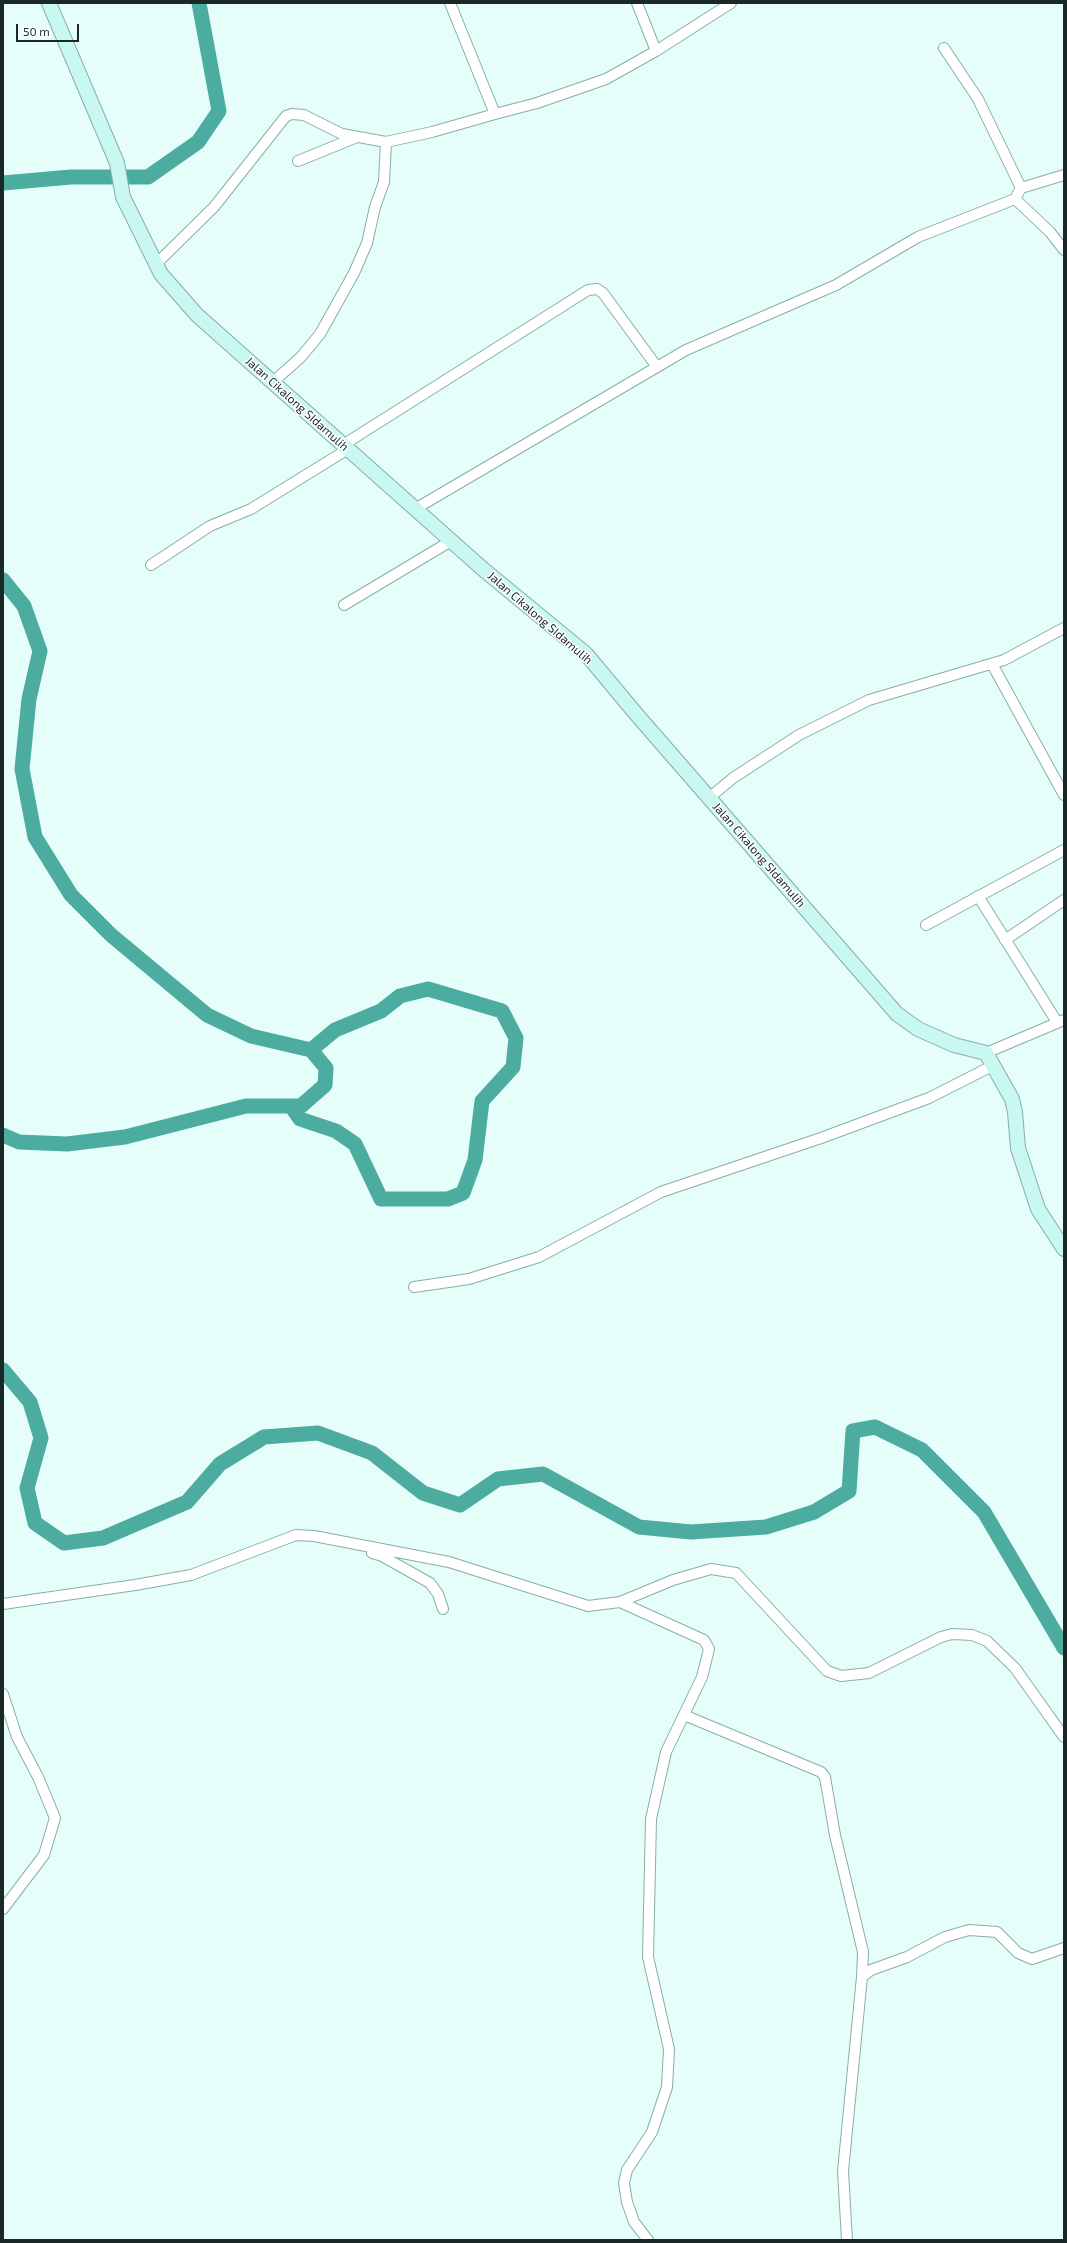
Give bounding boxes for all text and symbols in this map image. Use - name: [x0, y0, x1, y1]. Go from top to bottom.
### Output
- scale bar: [18, 16, 81, 42]
- text: 50 m: [23, 24, 50, 38]
- street label: Jalan Cikalong SIdamulih: [242, 354, 352, 454]
- street label: Jalan Cikalong SIdamulih: [485, 569, 595, 667]
- street label: Jalan Cikalong SIdamulih: [710, 800, 808, 910]

